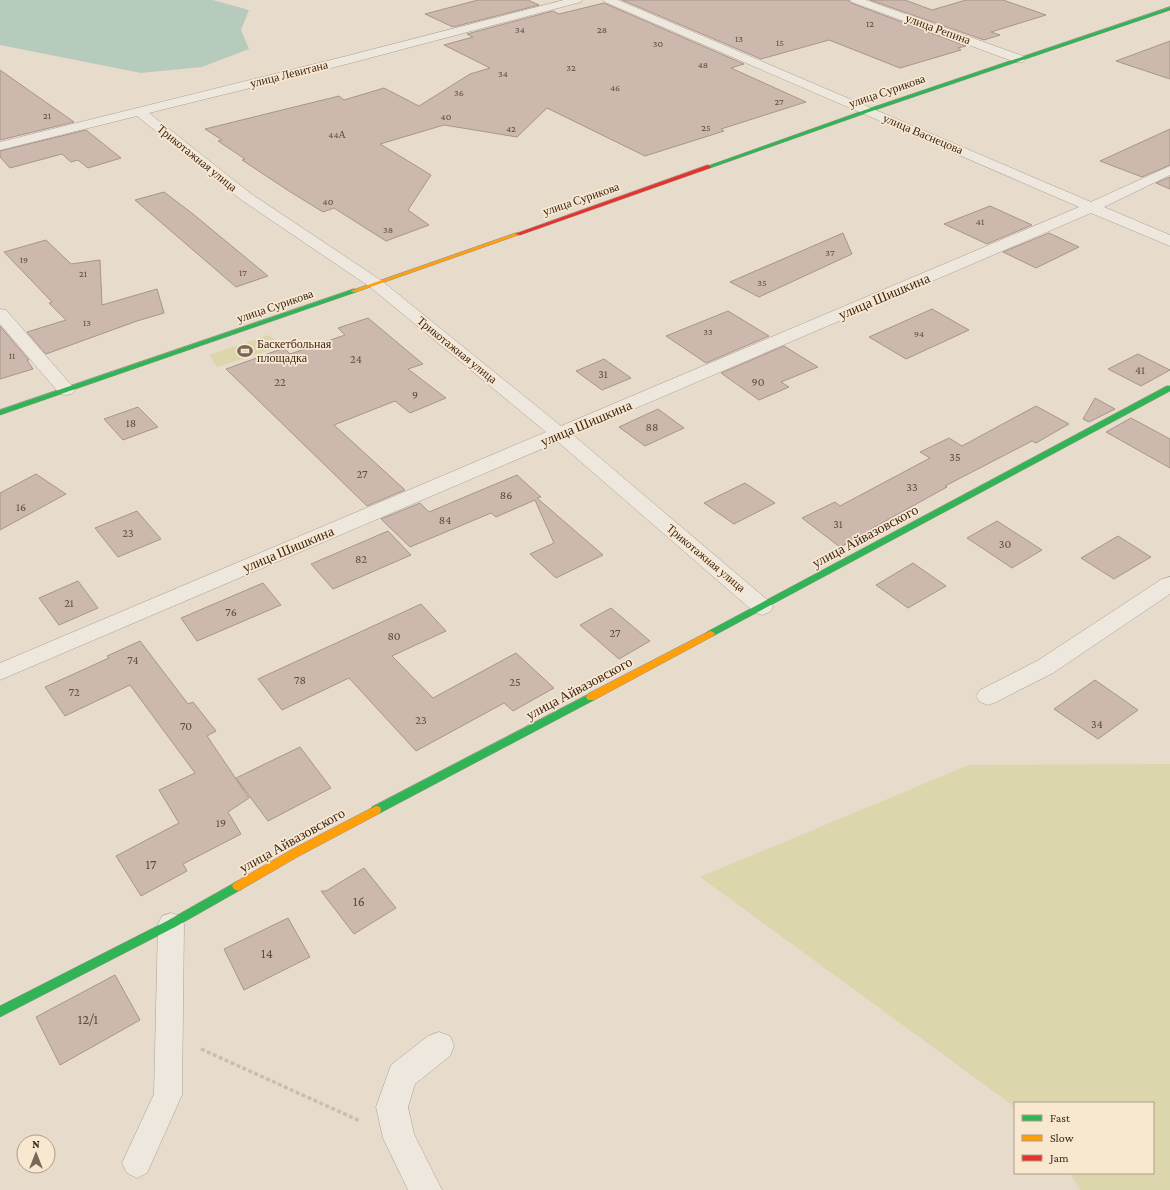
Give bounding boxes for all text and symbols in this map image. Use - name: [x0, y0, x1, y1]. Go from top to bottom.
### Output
- street label: улица Репина: [904, 11, 973, 47]
- house number: 12: [866, 18, 874, 29]
- house number: 34: [515, 24, 525, 35]
- house number: 28: [597, 24, 607, 35]
- house number: 13: [735, 33, 743, 44]
- house number: 15: [776, 37, 784, 48]
- house number: 30: [653, 38, 664, 49]
- street label: улица Левитана: [249, 57, 330, 90]
- house number: 48: [698, 59, 708, 70]
- house number: 32: [566, 62, 576, 73]
- house number: 34: [498, 68, 508, 79]
- street label: улица Сурикова: [847, 71, 928, 111]
- house number: 46: [610, 82, 620, 93]
- house number: 36: [454, 87, 464, 98]
- house number: 27: [774, 96, 784, 107]
- house number: 21: [43, 110, 51, 121]
- house number: 40: [441, 111, 452, 122]
- street label: улица Васнецова: [881, 111, 966, 157]
- street label: Трикотажная улица: [154, 122, 240, 195]
- house number: 25: [701, 122, 711, 133]
- house number: 42: [506, 123, 516, 134]
- house number: 44А: [328, 129, 346, 140]
- street label: улица Сурикова: [541, 179, 622, 219]
- house number: 40: [323, 196, 334, 207]
- house number: 41: [976, 216, 984, 227]
- house number: 38: [383, 224, 393, 235]
- house number: 37: [825, 247, 835, 258]
- house number: 19: [20, 254, 28, 265]
- house number: 17: [239, 267, 247, 278]
- house number: 21: [79, 268, 87, 279]
- street label: улица Шишкина: [836, 269, 933, 322]
- house number: 35: [757, 277, 767, 288]
- street label: улица Сурикова: [235, 286, 316, 326]
- street label: Трикотажная улица: [414, 314, 500, 387]
- house number: 13: [83, 317, 91, 328]
- house number: 33: [703, 326, 713, 337]
- house number: 94: [914, 328, 924, 339]
- place label: Баскетбольная площадка: [257, 337, 332, 365]
- sports icon: Баскетбольная площадка: [236, 342, 254, 360]
- house number: 11: [9, 350, 15, 361]
- house number: 24: [350, 352, 362, 366]
- house number: 41: [1135, 363, 1145, 377]
- house number: 31: [598, 367, 608, 381]
- house number: 22: [274, 375, 286, 389]
- house number: 90: [752, 375, 765, 389]
- house number: 9: [412, 388, 418, 402]
- street label: улица Шишкина: [538, 396, 635, 449]
- house number: 18: [126, 416, 136, 430]
- house number: 88: [646, 420, 658, 434]
- house number: 35: [949, 450, 961, 464]
- house number: 27: [356, 467, 368, 481]
- house number: 33: [906, 480, 918, 494]
- house number: 86: [500, 488, 512, 502]
- house number: 16: [16, 500, 26, 514]
- street label: улица Айвазовского: [809, 501, 921, 571]
- house number: 84: [439, 513, 451, 527]
- house number: 31: [833, 517, 843, 531]
- street label: Трикотажная улица: [664, 521, 749, 595]
- street label: улица Шишкина: [240, 522, 337, 575]
- house number: 23: [122, 526, 134, 540]
- house number: 30: [999, 537, 1011, 551]
- house number: 82: [355, 552, 367, 566]
- house number: 21: [64, 596, 74, 610]
- house number: 76: [225, 605, 237, 619]
- house number: 27: [609, 626, 621, 640]
- house number: 80: [387, 629, 401, 643]
- house number: 74: [127, 653, 139, 667]
- street label: улица Айвазовского: [523, 653, 635, 723]
- house number: 78: [294, 673, 306, 687]
- house number: 25: [509, 675, 521, 689]
- house number: 72: [68, 685, 80, 699]
- house number: 23: [415, 713, 427, 727]
- house number: 34: [1091, 717, 1103, 731]
- house number: 70: [180, 719, 192, 733]
- street label: улица Айвазовского: [236, 804, 348, 876]
- house number: 19: [216, 816, 226, 830]
- house number: 17: [145, 856, 157, 872]
- house number: 16: [353, 893, 365, 909]
- house number: 14: [261, 945, 273, 961]
- house number: 12/1: [78, 1011, 99, 1027]
- legend: [1014, 1102, 1154, 1174]
- text: Fast: [1050, 1111, 1071, 1125]
- text: Slow: [1050, 1131, 1074, 1145]
- north arrow: [16, 1134, 56, 1174]
- text: N: [32, 1138, 40, 1150]
- text: Jam: [1049, 1151, 1069, 1165]

